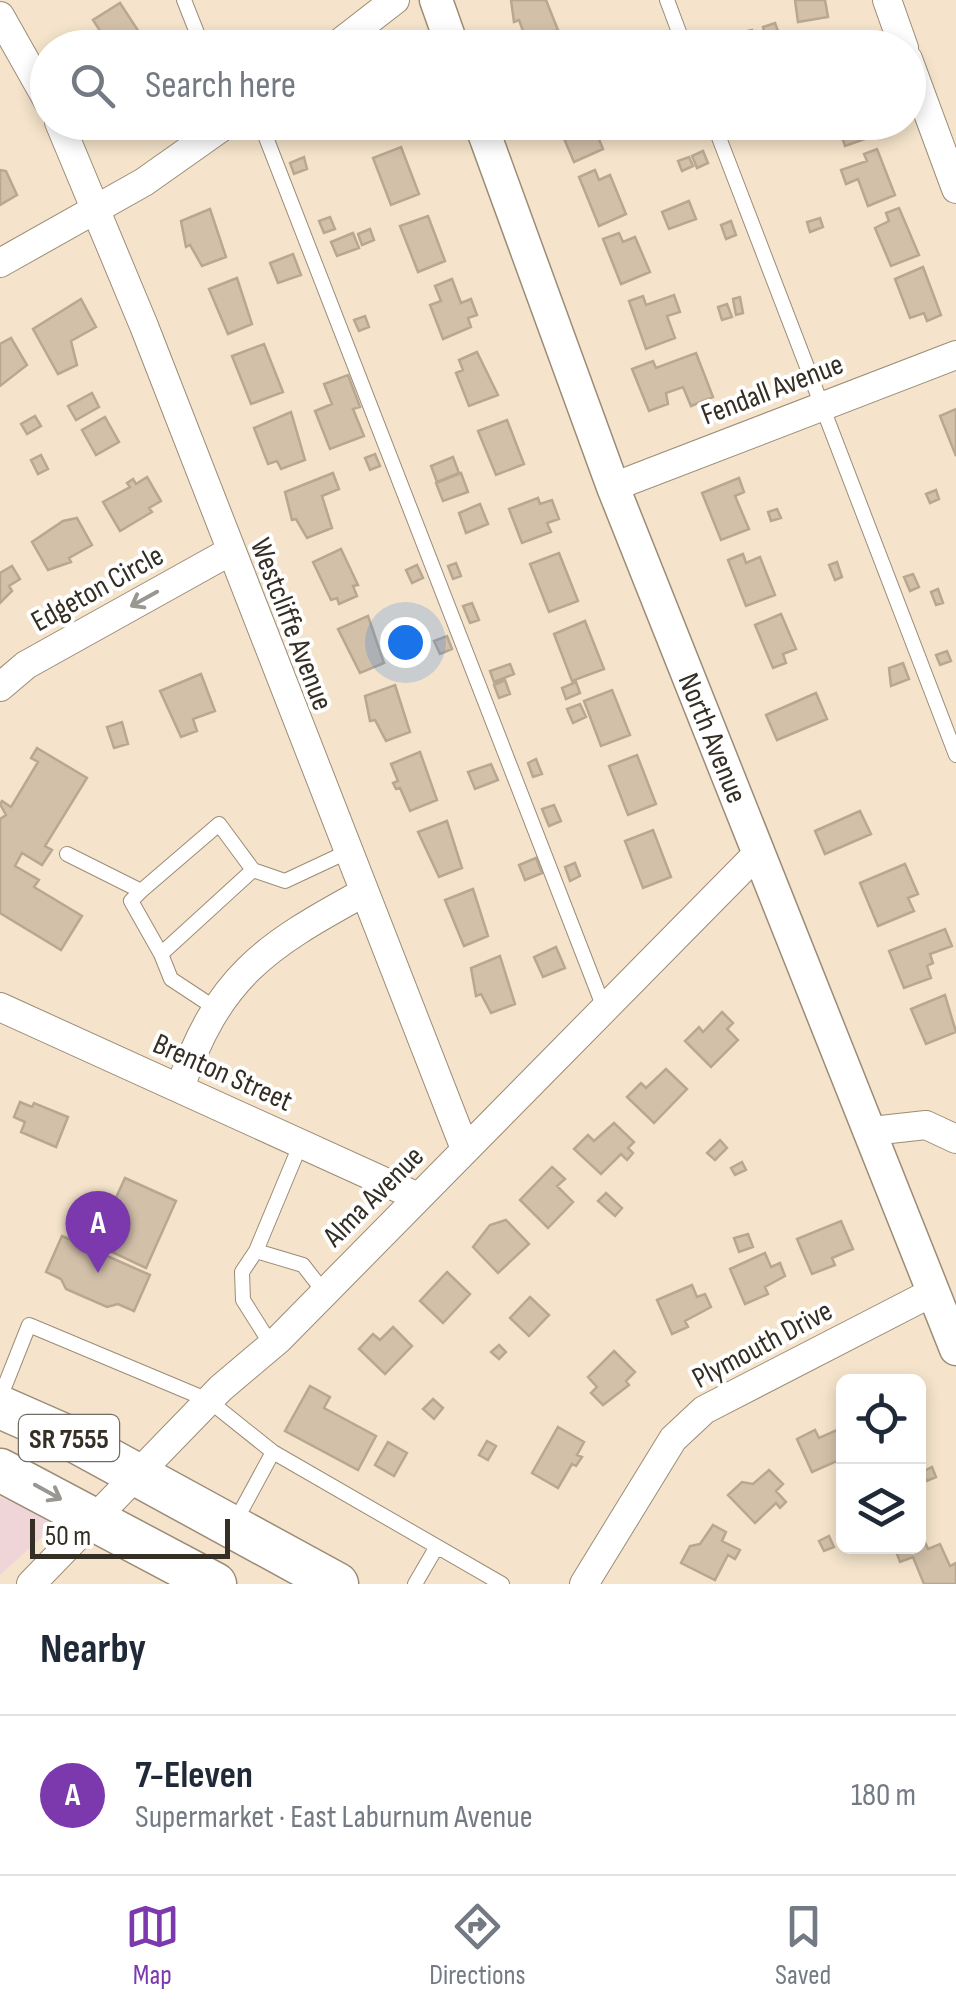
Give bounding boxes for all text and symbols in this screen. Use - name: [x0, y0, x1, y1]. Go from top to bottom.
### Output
- search box: [30, 30, 926, 140]
- icon: search: [65, 58, 120, 113]
- text: Search here: [145, 63, 296, 108]
- street label: Fendall Avenue: [696, 346, 848, 433]
- street label: Westcliffe Avenue: [242, 533, 340, 715]
- street label: Edgeton Circle: [25, 538, 170, 640]
- one-way arrow: [130, 590, 160, 610]
- your location: [380, 617, 431, 668]
- street label: North Avenue: [670, 668, 754, 809]
- street label: Brenton Street: [147, 1026, 298, 1120]
- street label: Alma Avenue: [315, 1139, 432, 1255]
- pin: A: [66, 1190, 130, 1273]
- street label: Plymouth Drive: [686, 1293, 839, 1397]
- map controls: [836, 1374, 926, 1554]
- button: locate: [836, 1374, 926, 1464]
- road number: SR 7555: [19, 1415, 119, 1461]
- button: layers: [836, 1464, 926, 1554]
- one-way arrow: [33, 1483, 62, 1503]
- scale bar: [30, 1514, 230, 1558]
- text: 50 m: [45, 1520, 91, 1553]
- text: Nearby: [40, 1624, 146, 1675]
- text: 7-Eleven: [135, 1753, 253, 1798]
- text: A: [65, 1776, 80, 1815]
- text: 180 m: [851, 1776, 916, 1815]
- text: Supermarket · East Laburnum Avenue: [135, 1798, 533, 1837]
- tab: Map: [125, 1899, 180, 1992]
- tab: Directions: [429, 1899, 526, 1992]
- tab: Saved: [775, 1899, 831, 1992]

